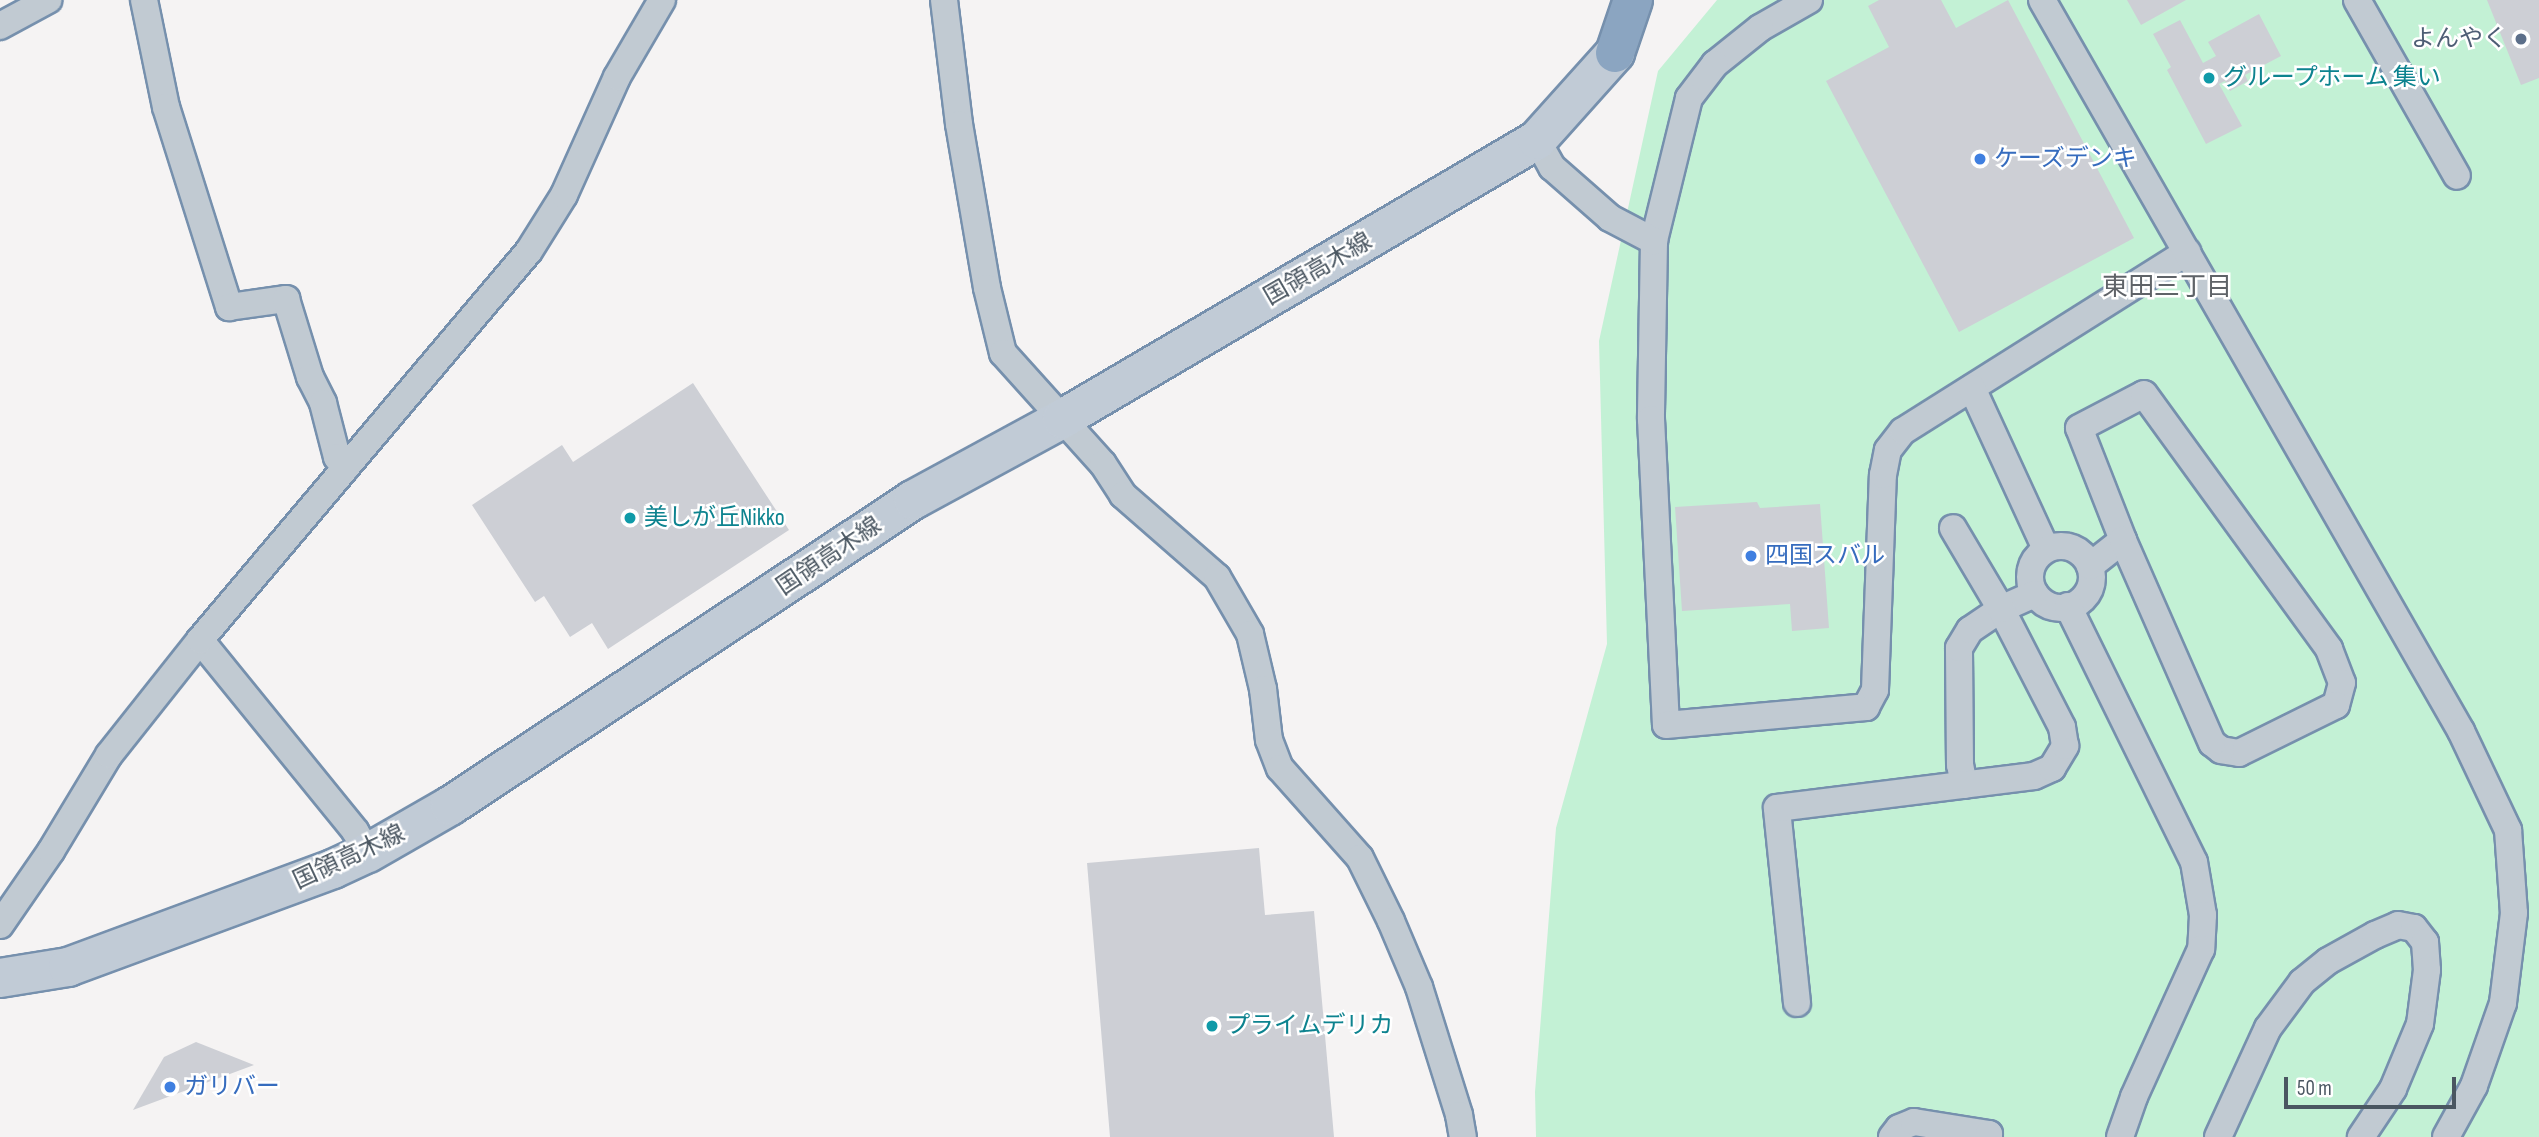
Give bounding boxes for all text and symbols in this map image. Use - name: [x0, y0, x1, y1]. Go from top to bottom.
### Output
- place label: よんやく: [2411, 25, 2507, 53]
- marker: よんやく: [2513, 31, 2529, 47]
- place label: グループホーム 集い: [2223, 64, 2443, 92]
- marker: グループホーム 集い: [2201, 70, 2217, 86]
- place label: ケーズデンキ: [1994, 145, 2138, 173]
- marker: ケーズデンキ: [1972, 151, 1988, 167]
- street label: 国領高木線: [1259, 227, 1377, 311]
- district label: 東田三丁目: [2102, 272, 2232, 304]
- place label: 美しが丘Nikko: [644, 504, 785, 532]
- marker: 美しが丘Nikko: [622, 510, 638, 526]
- street label: 国領高木線: [771, 511, 887, 601]
- place label: 四国スバル: [1765, 542, 1885, 570]
- marker: 四国スバル: [1743, 548, 1759, 564]
- street label: 国領高木線: [289, 819, 409, 895]
- place label: プライムデリカ: [1226, 1012, 1394, 1040]
- marker: プライムデリカ: [1204, 1018, 1220, 1034]
- scale bar: [2287, 1064, 2458, 1108]
- place label: ガリバー: [184, 1073, 280, 1101]
- text: 50 m: [2297, 1076, 2332, 1101]
- marker: ガリバー: [162, 1079, 178, 1095]

